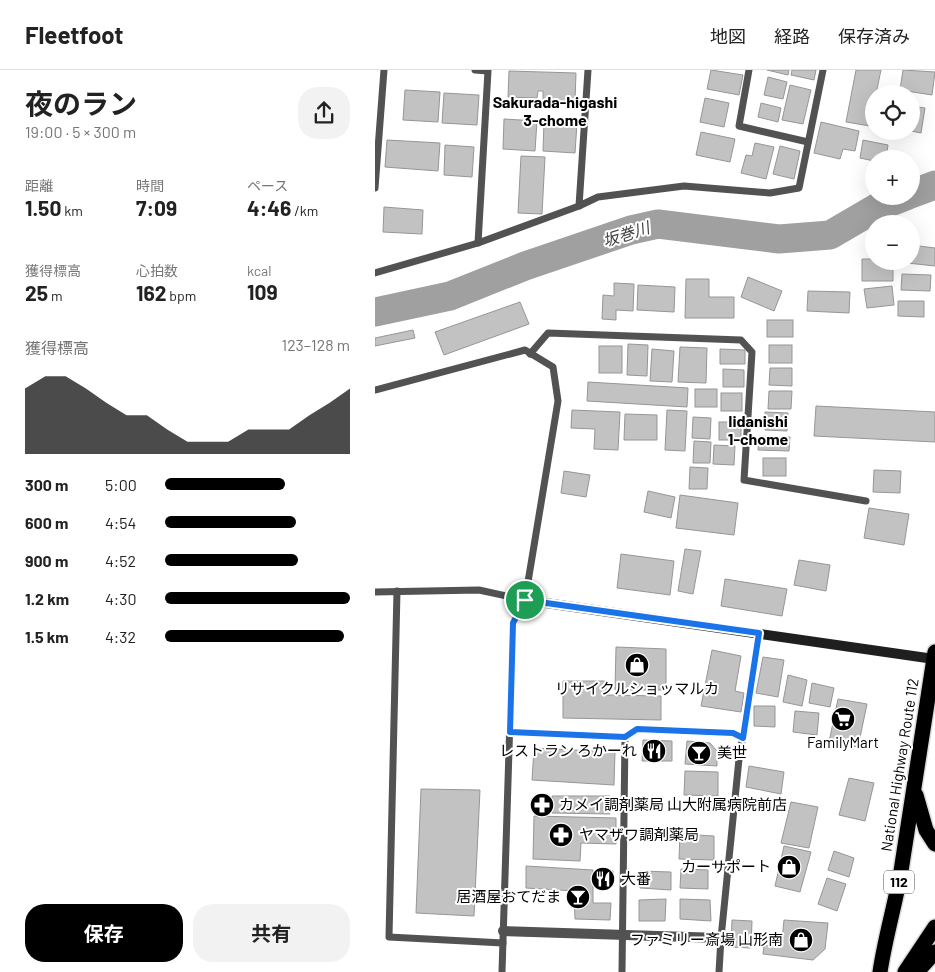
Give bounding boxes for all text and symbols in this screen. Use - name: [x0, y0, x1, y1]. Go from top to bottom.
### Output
- text: Fleetfoot: [25, 20, 123, 49]
- text: 地図: [710, 25, 746, 47]
- text: 経路: [774, 25, 810, 47]
- text: 保存済み: [838, 25, 910, 47]
- map controls: [865, 85, 920, 270]
- button: locate: [865, 85, 920, 140]
- text: 夜のラン: [25, 86, 137, 120]
- button: share: [298, 87, 350, 139]
- district label: Sakurada-higashi 3-chome: [493, 92, 617, 129]
- text: 19:00 · 5 × 300 m: [25, 122, 136, 141]
- button: +: [865, 150, 920, 205]
- text: 距離: [25, 177, 53, 194]
- text: 時間: [136, 177, 164, 194]
- text: ペース: [247, 177, 288, 194]
- text: 1.50: [25, 195, 61, 220]
- text: 7:09: [136, 195, 177, 220]
- text: 4:46: [247, 195, 291, 220]
- text: km: [61, 202, 83, 219]
- text: /km: [291, 202, 318, 219]
- button: −: [865, 215, 920, 270]
- water label: 坂巻川: [600, 216, 654, 250]
- text: 獲得標高: [25, 262, 81, 279]
- text: 心拍数: [136, 262, 178, 279]
- text: kcal: [247, 262, 271, 279]
- text: 109: [247, 279, 278, 304]
- text: 25: [25, 280, 48, 305]
- text: 162: [136, 280, 166, 305]
- text: m: [48, 287, 62, 304]
- text: bpm: [166, 287, 196, 304]
- text: 123–128 m: [282, 335, 350, 354]
- text: 獲得標高: [25, 338, 89, 357]
- district label: Iidanishi 1-chome: [728, 411, 788, 448]
- text: 300 m: [25, 475, 68, 494]
- text: 5:00: [105, 475, 137, 494]
- text: 600 m: [25, 513, 68, 532]
- text: 4:54: [105, 513, 136, 532]
- text: 900 m: [25, 551, 68, 570]
- text: 4:52: [105, 551, 136, 570]
- pin: [504, 579, 546, 621]
- icon: arrive: [511, 586, 539, 614]
- text: 1.2 km: [25, 589, 69, 608]
- text: 4:30: [105, 589, 137, 608]
- text: 1.5 km: [25, 627, 69, 646]
- text: 4:32: [105, 627, 136, 646]
- shop icon: リサイクルショッマルカ: [624, 652, 650, 678]
- street label: National Highway Route 112: [876, 677, 922, 853]
- place label: リサイクルショッマルカ: [555, 679, 719, 697]
- supermarket icon: FamilyMart: [830, 706, 856, 732]
- place label: FamilyMart: [807, 733, 879, 751]
- restaurant icon: レストラン ろかーれ: [641, 738, 667, 764]
- bar icon: 美世: [686, 740, 712, 766]
- place label: レストラン ろかーれ: [499, 741, 637, 759]
- place label: 美世: [717, 743, 747, 761]
- pharmacy icon: カメイ調剤薬局 山大附属病院前店: [529, 792, 555, 818]
- place label: カメイ調剤薬局 山大附属病院前店: [559, 795, 787, 813]
- pharmacy icon: ヤマザワ調剤薬局: [548, 822, 574, 848]
- place label: ヤマザワ調剤薬局: [579, 825, 699, 843]
- shop icon: カーサポート: [776, 854, 802, 880]
- place label: カーサポート: [681, 857, 771, 875]
- restaurant icon: 大番: [590, 866, 616, 892]
- place label: 大番: [621, 869, 651, 887]
- road number: 112: [884, 870, 914, 894]
- bar icon: 居酒屋おてだま: [565, 884, 591, 910]
- place label: 居酒屋おてだま: [456, 887, 561, 905]
- button: 保存: [25, 904, 183, 962]
- button: 共有: [193, 904, 350, 962]
- shop icon: ファミリー斎場 山形南: [788, 927, 814, 953]
- place label: ファミリー斎場 山形南: [630, 930, 783, 948]

